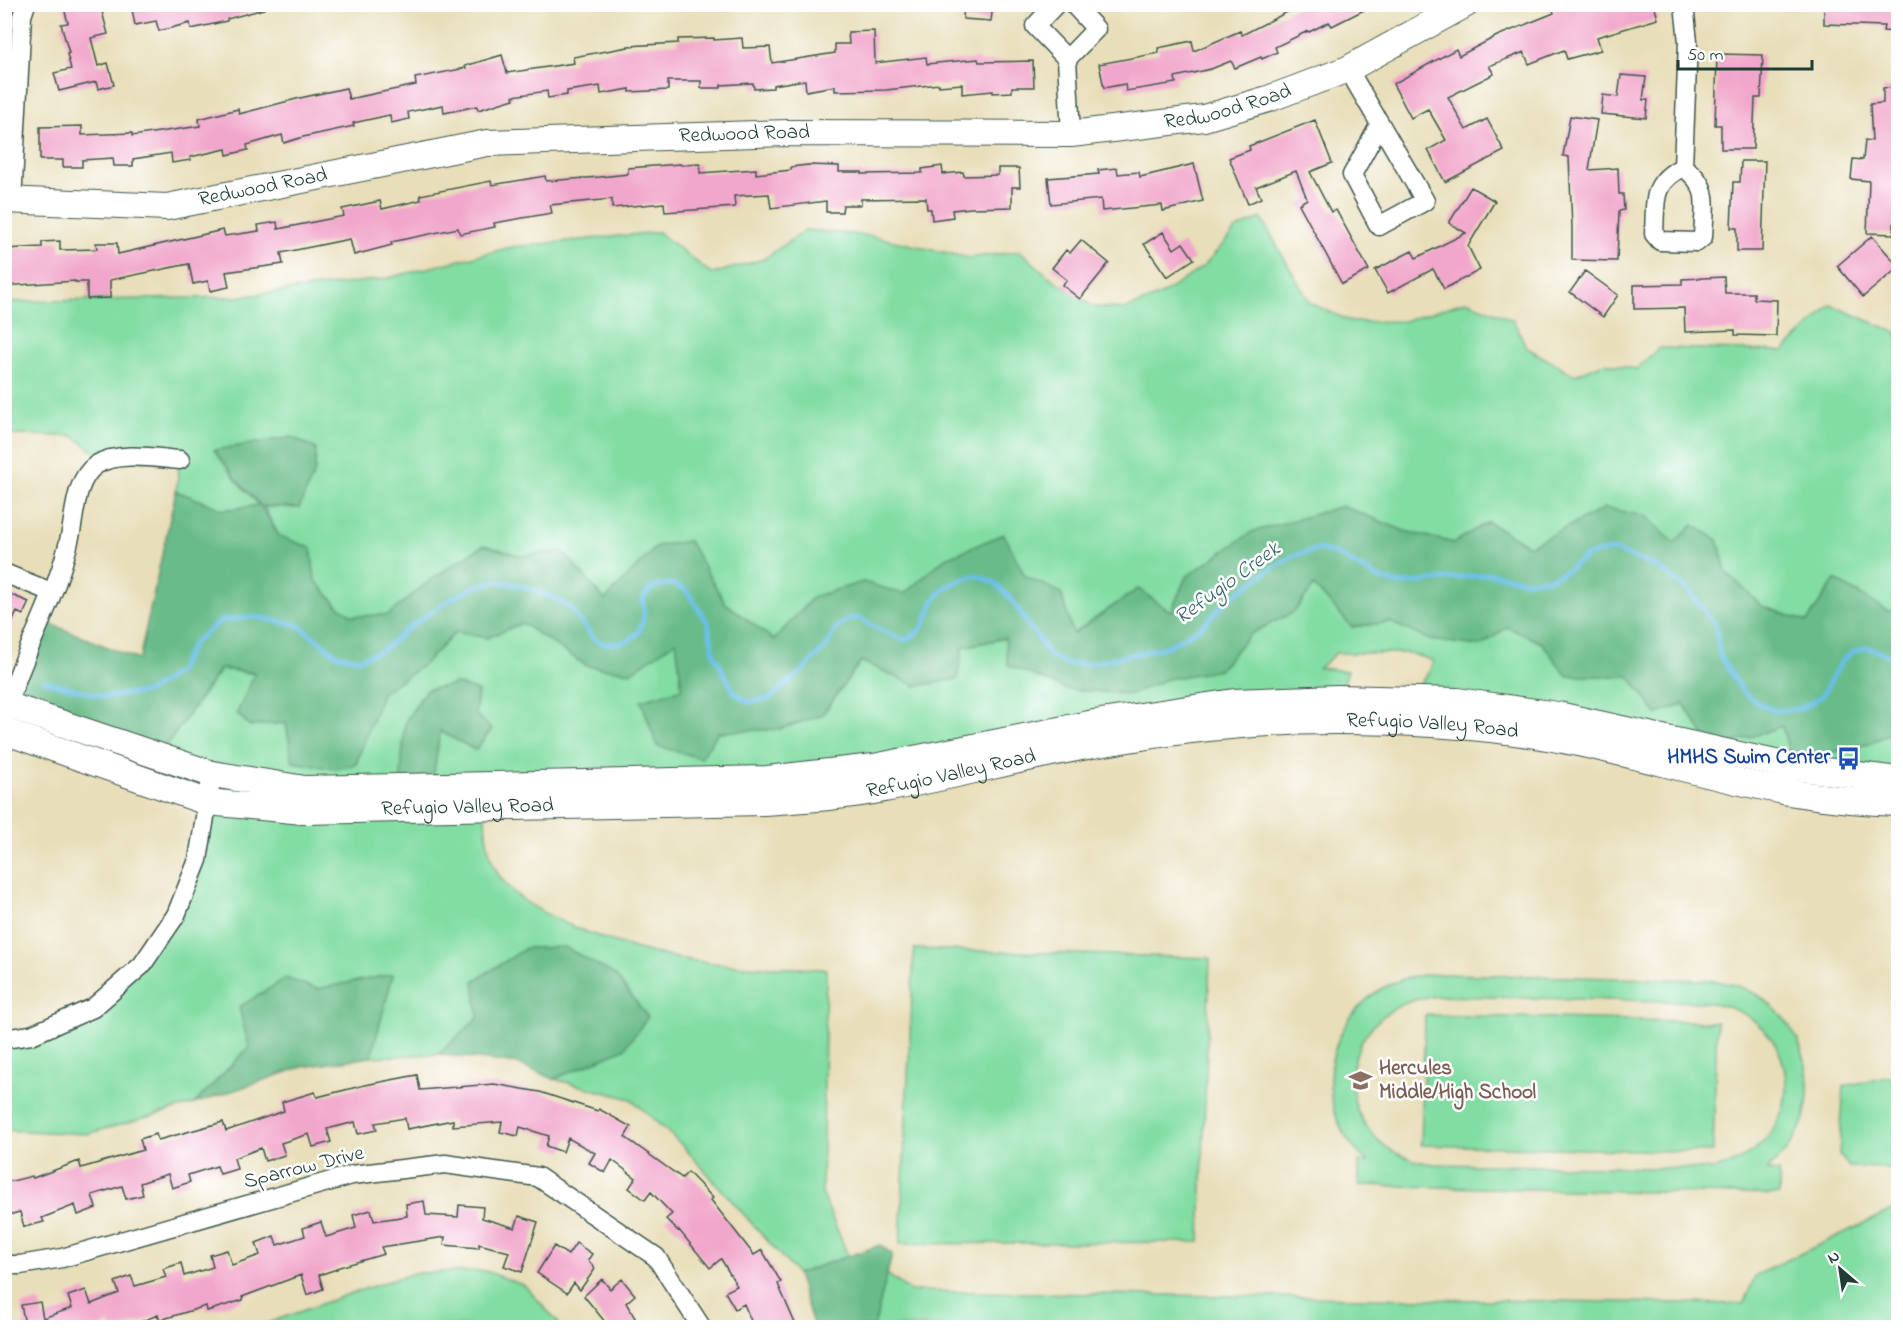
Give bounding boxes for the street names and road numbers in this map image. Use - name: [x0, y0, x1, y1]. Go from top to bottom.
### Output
- street label: Redwood Road: [1162, 76, 1296, 138]
- street label: Redwood Road: [678, 118, 810, 152]
- street label: Redwood Road: [196, 160, 330, 215]
- street label: Refugio Valley Road: [1346, 706, 1521, 747]
- street label: Refugio Valley Road: [864, 742, 1039, 807]
- street label: Refugio Valley Road: [381, 791, 554, 826]
- street label: Sparrow Drive: [241, 1138, 368, 1197]

